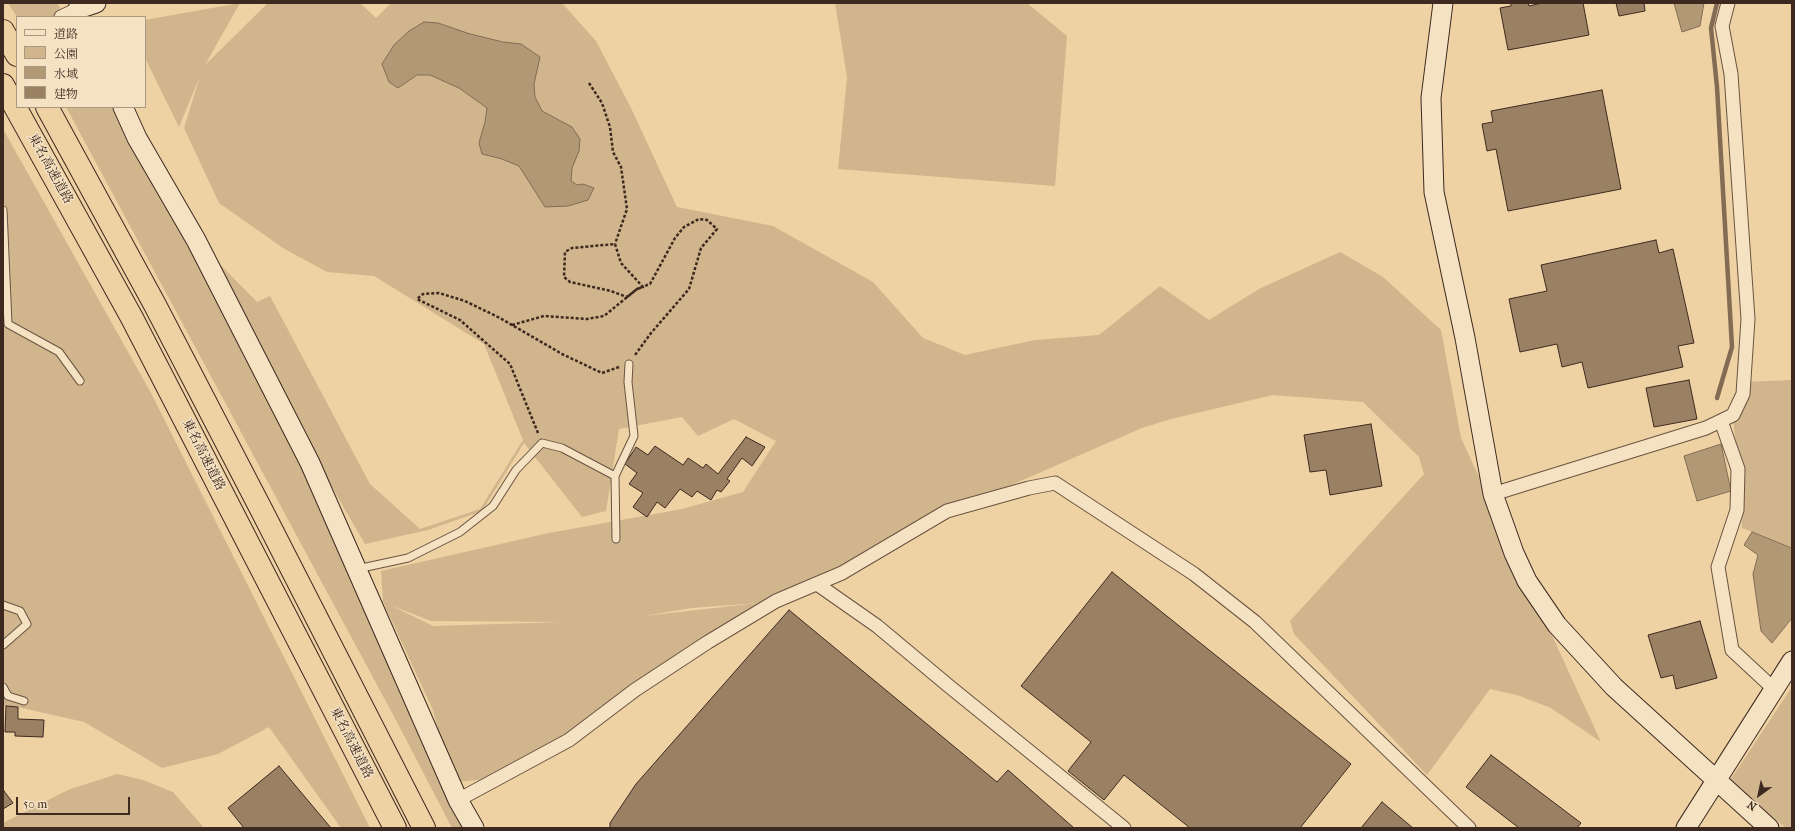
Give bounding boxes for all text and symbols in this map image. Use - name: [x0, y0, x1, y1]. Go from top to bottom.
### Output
- legend: [16, 16, 146, 108]
- text: 道路: [54, 27, 78, 41]
- text: 公園: [54, 47, 78, 61]
- text: 水域: [54, 67, 78, 81]
- text: 建物: [54, 87, 78, 101]
- street label: 東名高速道路: [24, 131, 76, 207]
- street label: 東名高速道路: [178, 417, 228, 493]
- street label: 東名高速道路: [326, 705, 376, 781]
- north arrow: [1739, 775, 1779, 815]
- scale bar: [18, 789, 132, 815]
- text: 50 m: [23, 797, 47, 811]
- text: N: [1745, 798, 1759, 813]

